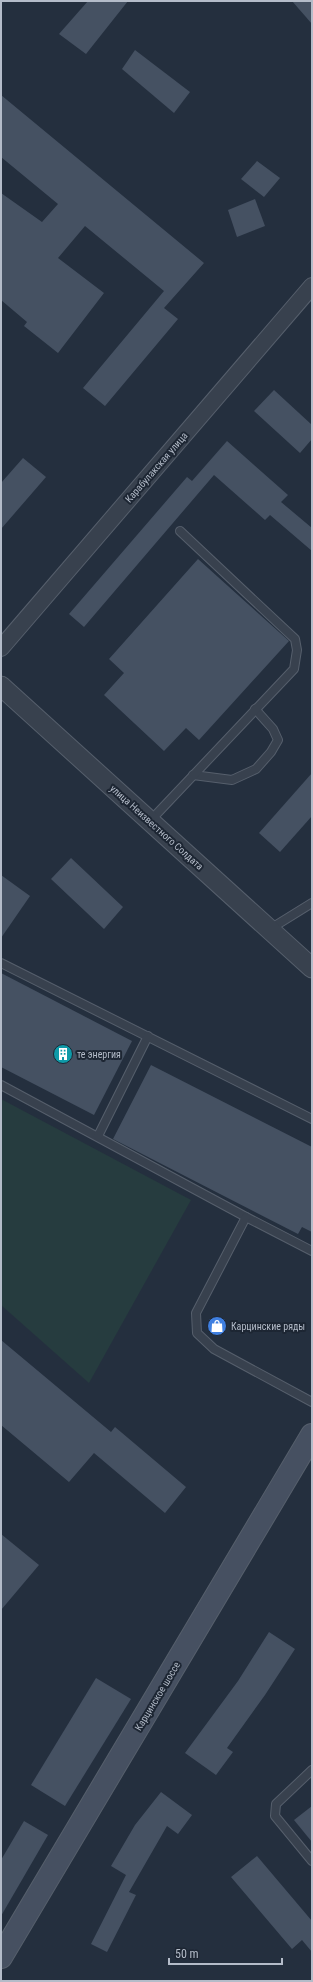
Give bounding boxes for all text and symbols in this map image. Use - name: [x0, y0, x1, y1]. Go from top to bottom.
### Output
- street label: Карабулакская улица: [123, 430, 190, 505]
- street label: улица Неизвестного Солдата: [108, 783, 206, 872]
- building icon: те энергия: [52, 1043, 74, 1065]
- place label: те энергия: [77, 1049, 121, 1060]
- shop icon: Карцинские ряды: [206, 1315, 228, 1337]
- place label: Карцинские ряды: [231, 1321, 305, 1332]
- street label: Карцинское шоссе: [133, 1660, 182, 1733]
- scale bar: [169, 1940, 282, 1966]
- text: 50 m: [175, 1947, 199, 1961]

